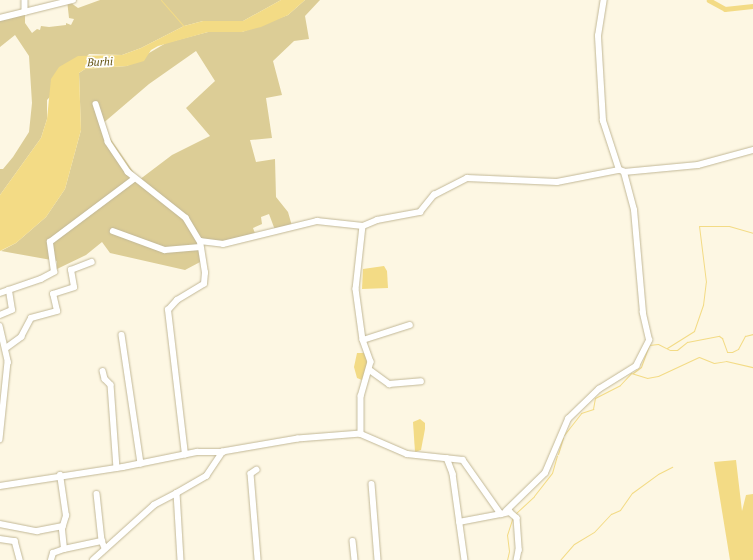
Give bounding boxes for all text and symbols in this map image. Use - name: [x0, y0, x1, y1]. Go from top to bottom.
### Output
- water label: Burhi: [87, 55, 113, 69]

